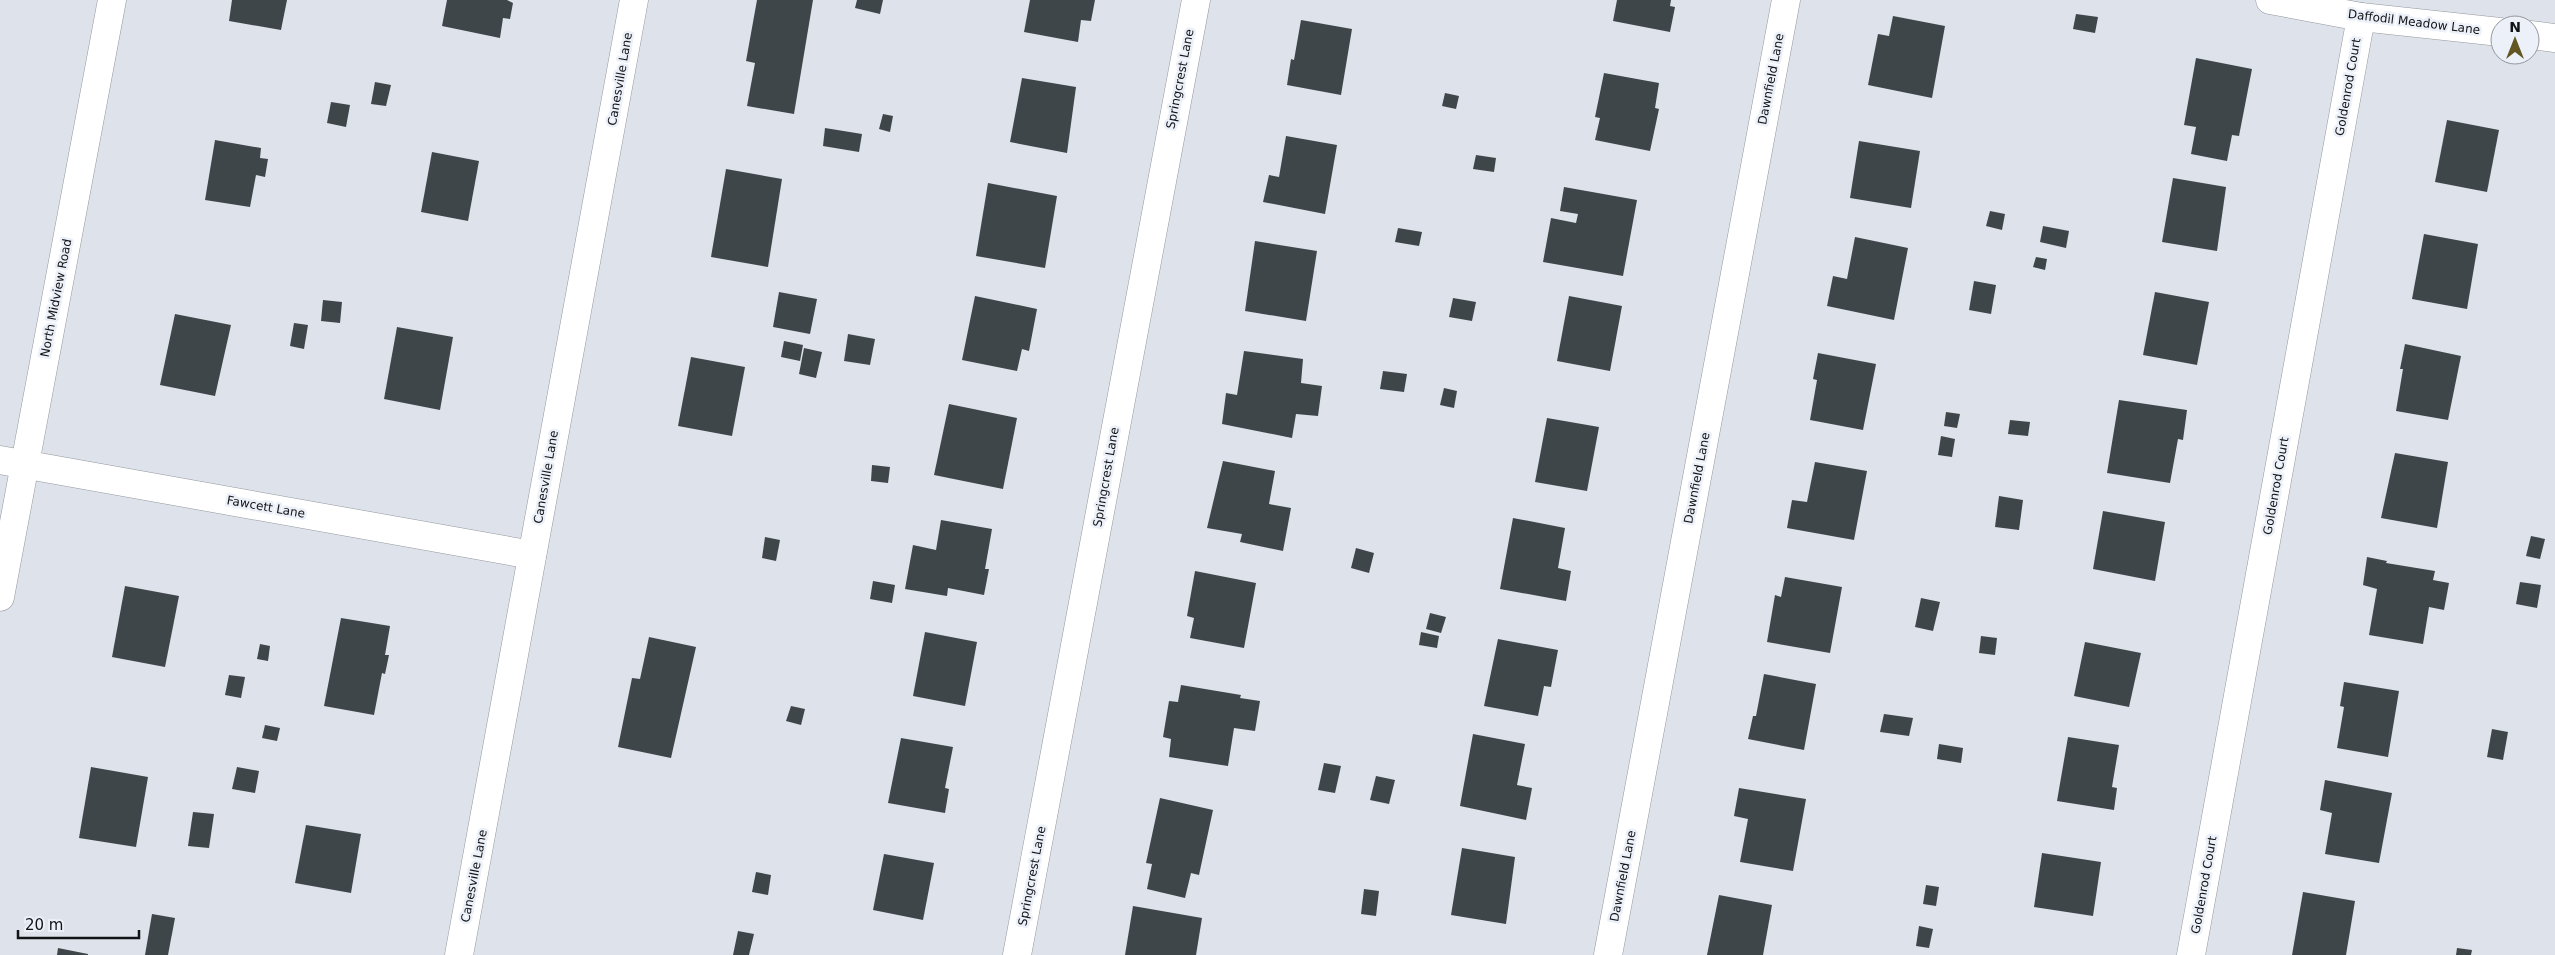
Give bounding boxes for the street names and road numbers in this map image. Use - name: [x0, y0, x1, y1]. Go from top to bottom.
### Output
- street label: Daffodil Meadow Lane: [2347, 7, 2481, 37]
- street label: Springcrest Lane: [1163, 28, 1197, 130]
- street label: Canesville Lane: [605, 31, 635, 127]
- street label: Dawnfield Lane: [1755, 32, 1787, 126]
- street label: Goldenrod Court: [2333, 37, 2364, 137]
- street label: North Midview Road: [38, 238, 74, 358]
- street label: Springcrest Lane: [1090, 426, 1122, 528]
- street label: Canesville Lane: [531, 429, 561, 525]
- street label: Dawnfield Lane: [1681, 431, 1713, 525]
- street label: Goldenrod Court: [2261, 436, 2292, 536]
- street label: Fawcett Lane: [226, 493, 306, 521]
- street label: Springcrest Lane: [1015, 825, 1049, 927]
- street label: Canesville Lane: [458, 828, 490, 924]
- street label: Dawnfield Lane: [1607, 829, 1639, 923]
- street label: Goldenrod Court: [2189, 835, 2220, 935]

